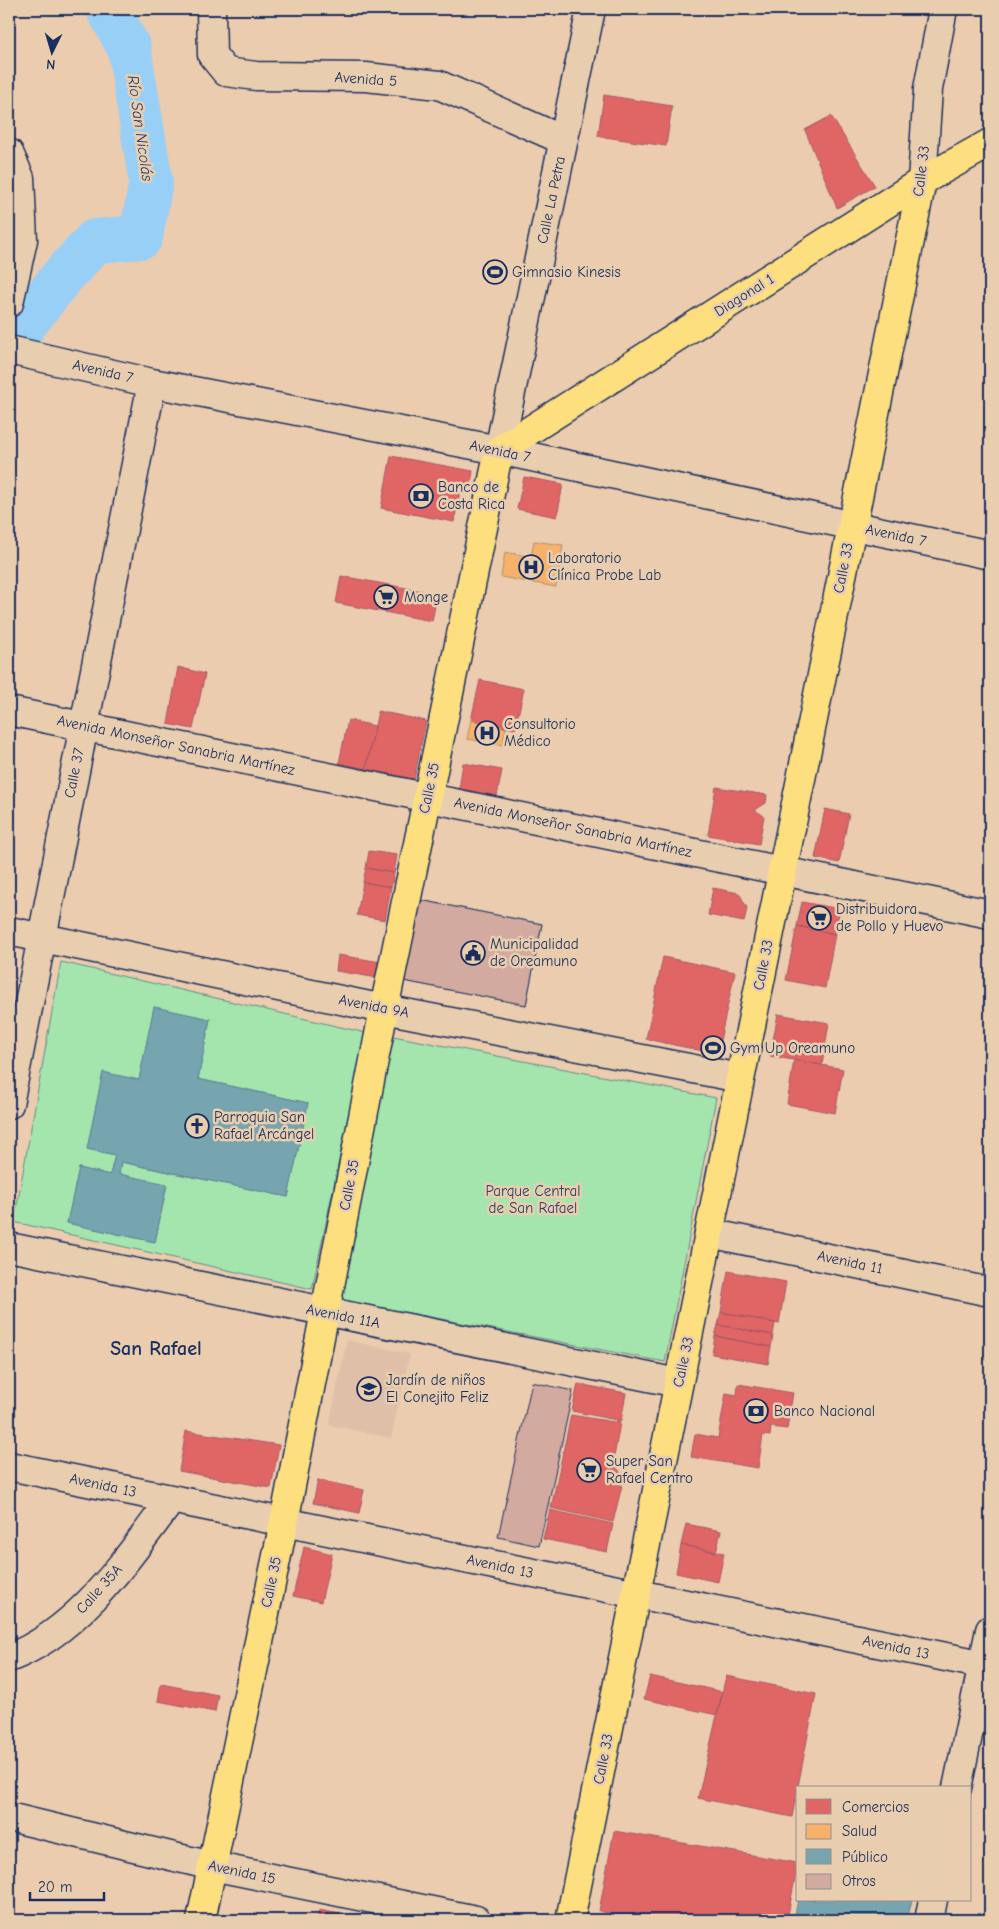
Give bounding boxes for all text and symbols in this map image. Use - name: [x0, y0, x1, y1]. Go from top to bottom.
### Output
- north arrow: [28, 28, 78, 78]
- text: N: [46, 56, 56, 73]
- street label: Avenida 5: [334, 68, 398, 90]
- water label: Río San Nicolás: [124, 74, 156, 183]
- street label: Calle 33: [909, 144, 933, 198]
- street label: Calle La Petra: [533, 155, 569, 245]
- sports icon: Gimnasio Kinesis: [482, 259, 508, 285]
- place label: Gimnasio Kinesis: [512, 263, 621, 281]
- street label: Diagonal 1: [711, 270, 777, 320]
- street label: Avenida 7: [71, 355, 135, 387]
- street label: Avenida 7: [468, 436, 532, 466]
- place label: Banco de Costa Rica: [438, 478, 505, 513]
- bank icon: Banco de Costa Rica: [408, 483, 434, 509]
- street label: Avenida 7: [864, 520, 928, 550]
- street label: Calle 33: [829, 541, 857, 595]
- place label: Laboratorio Clínica Probe Lab: [548, 549, 661, 584]
- hospital icon: Laboratorio Clínica Probe Lab: [518, 554, 544, 580]
- supermarket icon: Monge: [373, 584, 399, 610]
- place label: Monge: [404, 588, 449, 606]
- street label: Avenida Monseñor Sanabria Martínez: [55, 711, 297, 779]
- place label: Consultorio Médico: [504, 715, 576, 750]
- hospital icon: Consultorio Médico: [474, 720, 500, 746]
- street label: Calle 37: [60, 746, 88, 800]
- street label: Calle 35: [415, 761, 443, 815]
- street label: Avenida Monseñor Sanabria Martínez: [452, 793, 694, 861]
- place label: Distribuidora de Pollo y Huevo: [836, 900, 943, 935]
- supermarket icon: Distribuidora de Pollo y Huevo: [806, 905, 832, 931]
- place label: Municipalidad de Oreamuno: [490, 935, 579, 970]
- street label: Calle 33: [749, 938, 777, 992]
- public building icon: Municipalidad de Oreamuno: [460, 940, 486, 966]
- street label: Avenida 9A: [337, 990, 411, 1022]
- sports icon: Gym Up Oreamuno: [700, 1035, 726, 1061]
- place label: Gym Up Oreamuno: [730, 1039, 855, 1057]
- place label: Parroquia San Rafael Arcángel: [214, 1108, 314, 1143]
- church icon: Parroquia San Rafael Arcángel: [184, 1113, 210, 1139]
- street label: Calle 35: [335, 1158, 363, 1212]
- park label: Parque Central de San Rafael: [485, 1182, 581, 1217]
- street label: Avenida 11: [816, 1246, 884, 1278]
- street label: Avenida 11A: [304, 1300, 382, 1332]
- street label: Calle 33: [669, 1335, 697, 1389]
- district label: San Rafael: [110, 1337, 202, 1360]
- place label: Jardín de niños El Conejito Feliz: [386, 1371, 489, 1406]
- school or university icon: Jardín de niños El Conejito Feliz: [356, 1376, 382, 1402]
- bank icon: Banco Nacional: [743, 1398, 769, 1424]
- place label: Banco Nacional: [774, 1402, 875, 1420]
- place label: Super San Rafael Centro: [606, 1452, 693, 1487]
- supermarket icon: Super San Rafael Centro: [576, 1457, 602, 1483]
- street label: Avenida 13: [68, 1469, 138, 1501]
- street label: Avenida 13: [465, 1550, 535, 1582]
- street label: Calle 35: [257, 1555, 285, 1609]
- street label: Calle 35A: [72, 1560, 126, 1617]
- street label: Avenida 13: [861, 1631, 931, 1663]
- street label: Calle 33: [589, 1732, 617, 1786]
- legend: [796, 1786, 972, 1902]
- text: Comercios: [842, 1798, 909, 1816]
- text: Salud: [842, 1822, 877, 1840]
- text: Público: [842, 1848, 888, 1866]
- street label: Avenida 15: [207, 1856, 277, 1888]
- scale bar: [30, 1869, 104, 1901]
- text: Otros: [842, 1872, 876, 1890]
- text: 20 m: [38, 1878, 72, 1896]

